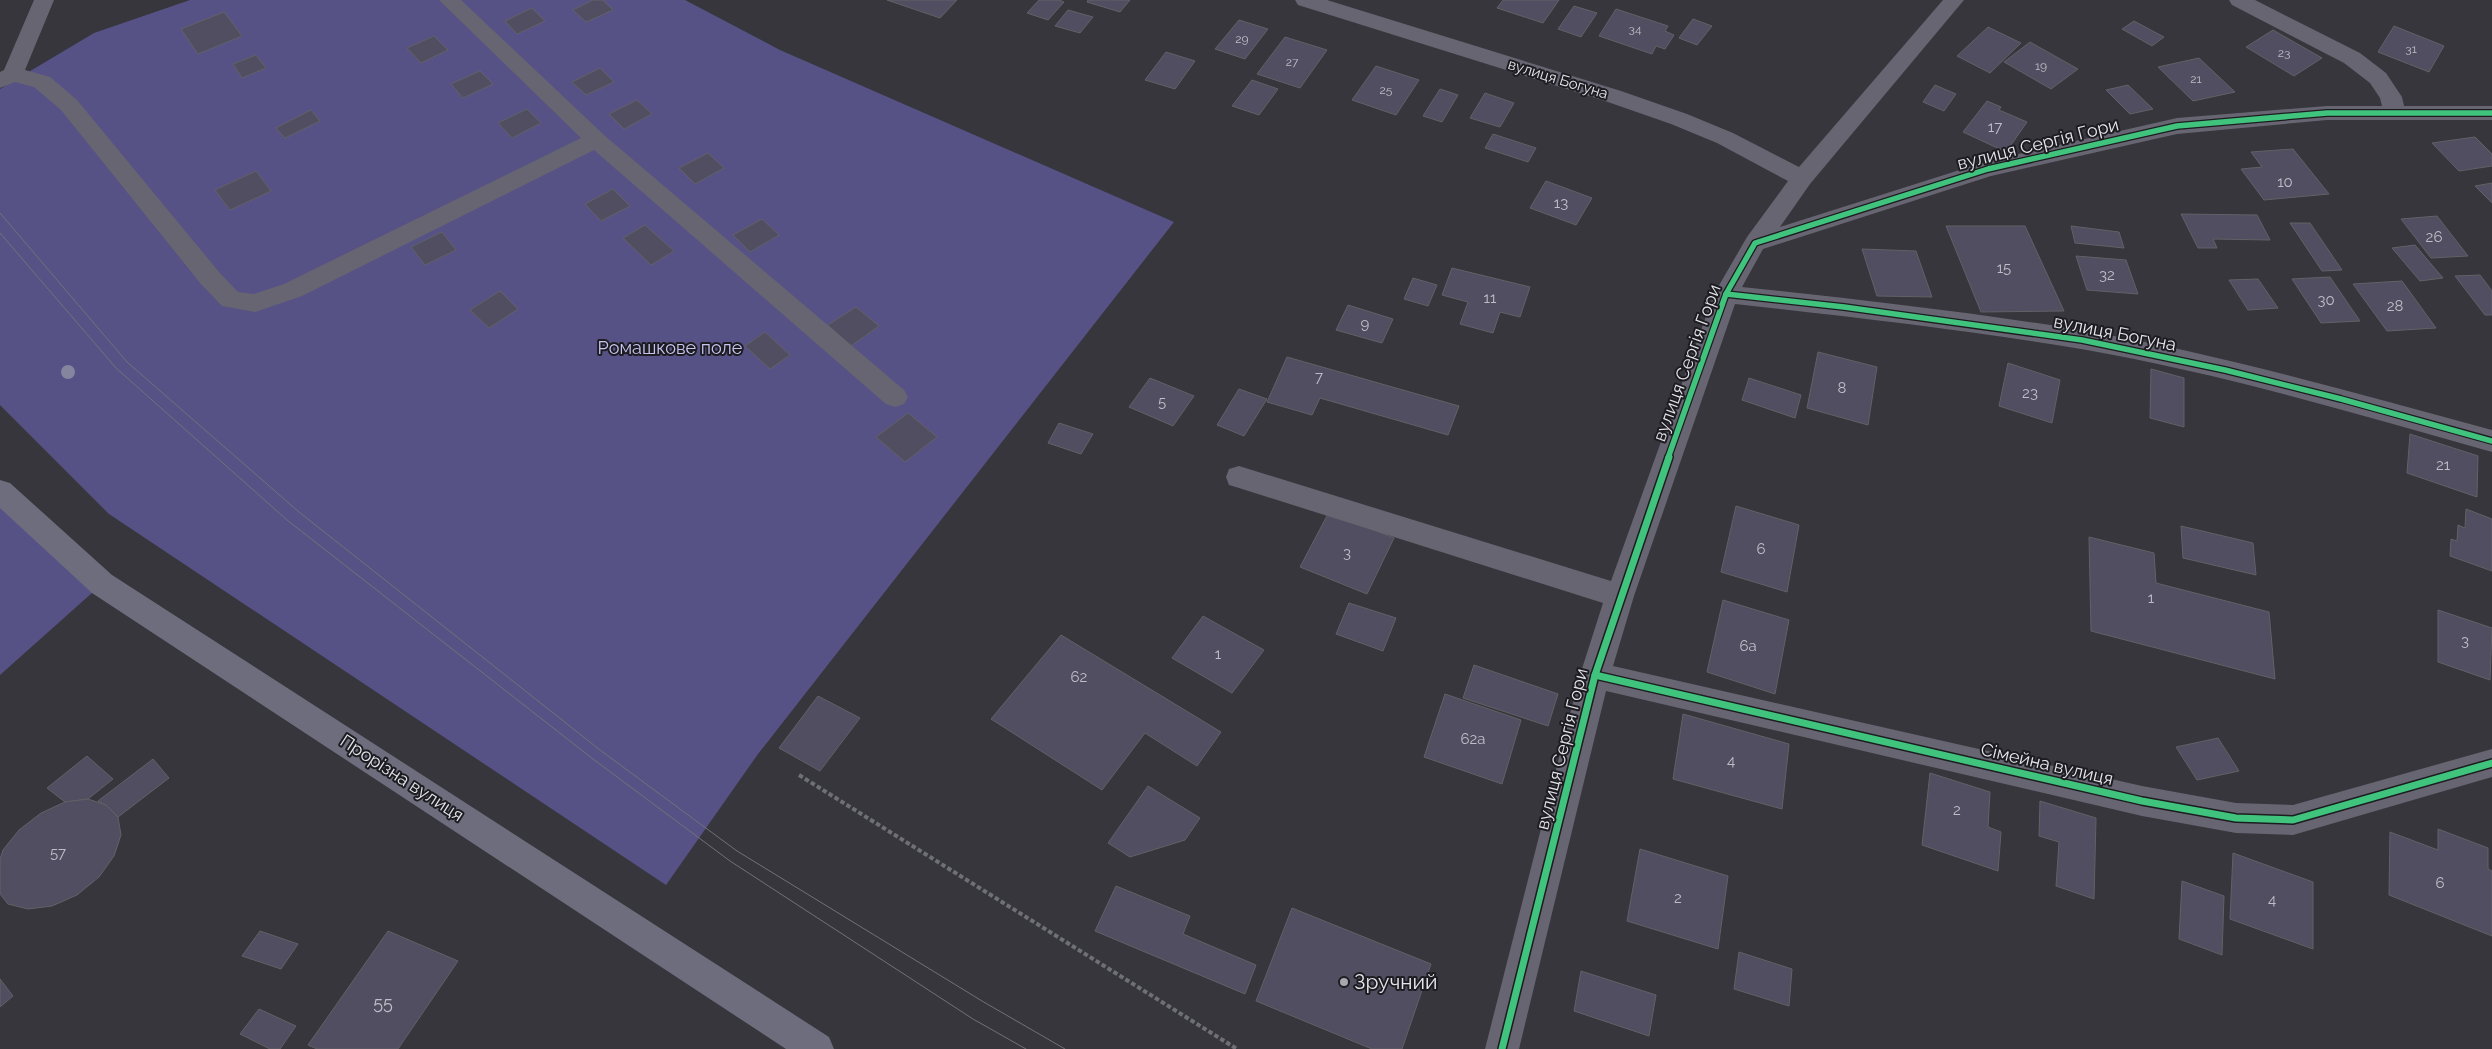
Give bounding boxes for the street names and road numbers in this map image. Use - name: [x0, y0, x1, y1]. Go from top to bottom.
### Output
- street label: вулиця Богуна: [1506, 55, 1610, 103]
- street label: вулиця Сергія Гори: [1955, 113, 2121, 174]
- street label: вулиця Сергія Гори: [1648, 281, 1725, 444]
- street label: вулиця Богуна: [2052, 310, 2178, 355]
- street label: вулиця Сергія Гори: [1531, 666, 1592, 832]
- street label: Прорізна вулиця: [337, 730, 468, 825]
- street label: Сімейна вулиця: [1979, 738, 2115, 789]

